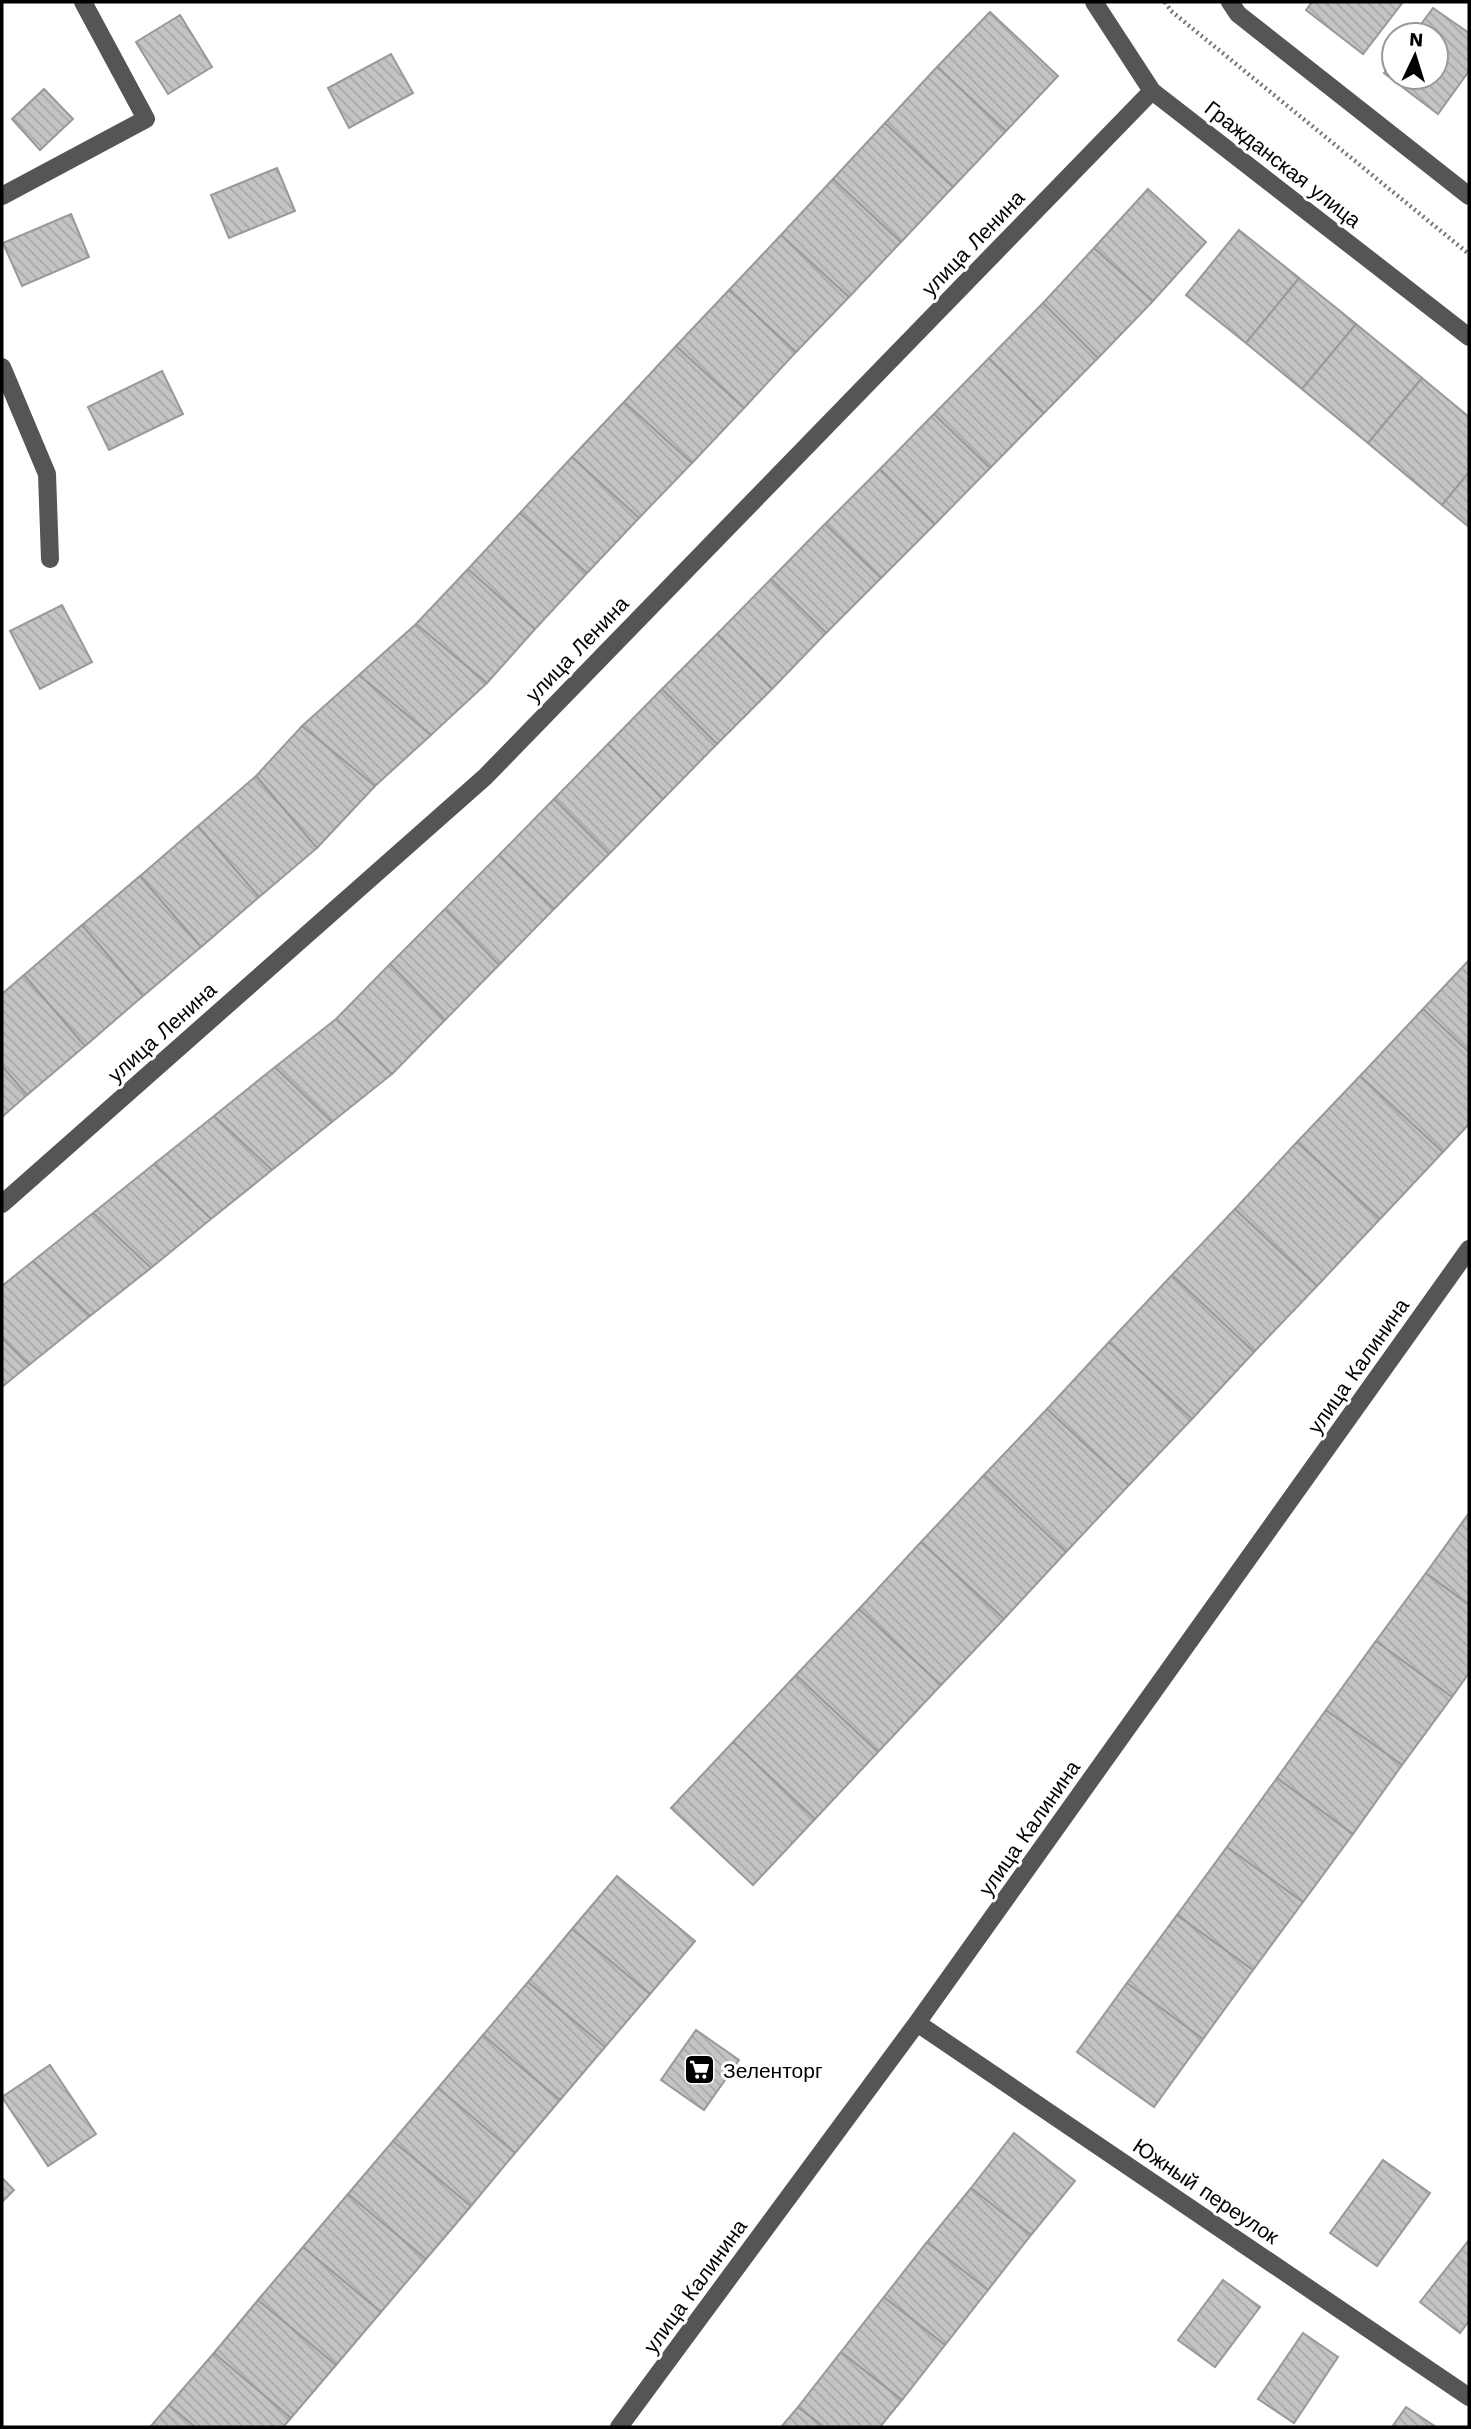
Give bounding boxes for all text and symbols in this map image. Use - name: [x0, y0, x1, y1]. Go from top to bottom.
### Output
- north arrow: [1380, 21, 1450, 91]
- text: N: [1408, 28, 1424, 52]
- street label: Гражданская улица: [1200, 95, 1366, 233]
- street label: улица Ленина: [916, 185, 1030, 301]
- street label: улица Ленина: [520, 591, 634, 707]
- street label: улица Ленина: [103, 977, 221, 1087]
- street label: улица Калинина: [1302, 1293, 1414, 1438]
- street label: улица Калинина: [973, 1755, 1085, 1900]
- supermarket icon: Зеленторг: [683, 2053, 717, 2087]
- place label: Зеленторг: [723, 2058, 823, 2083]
- street label: Южный переулок: [1128, 2133, 1284, 2249]
- street label: улица Калинина: [638, 2214, 752, 2358]

